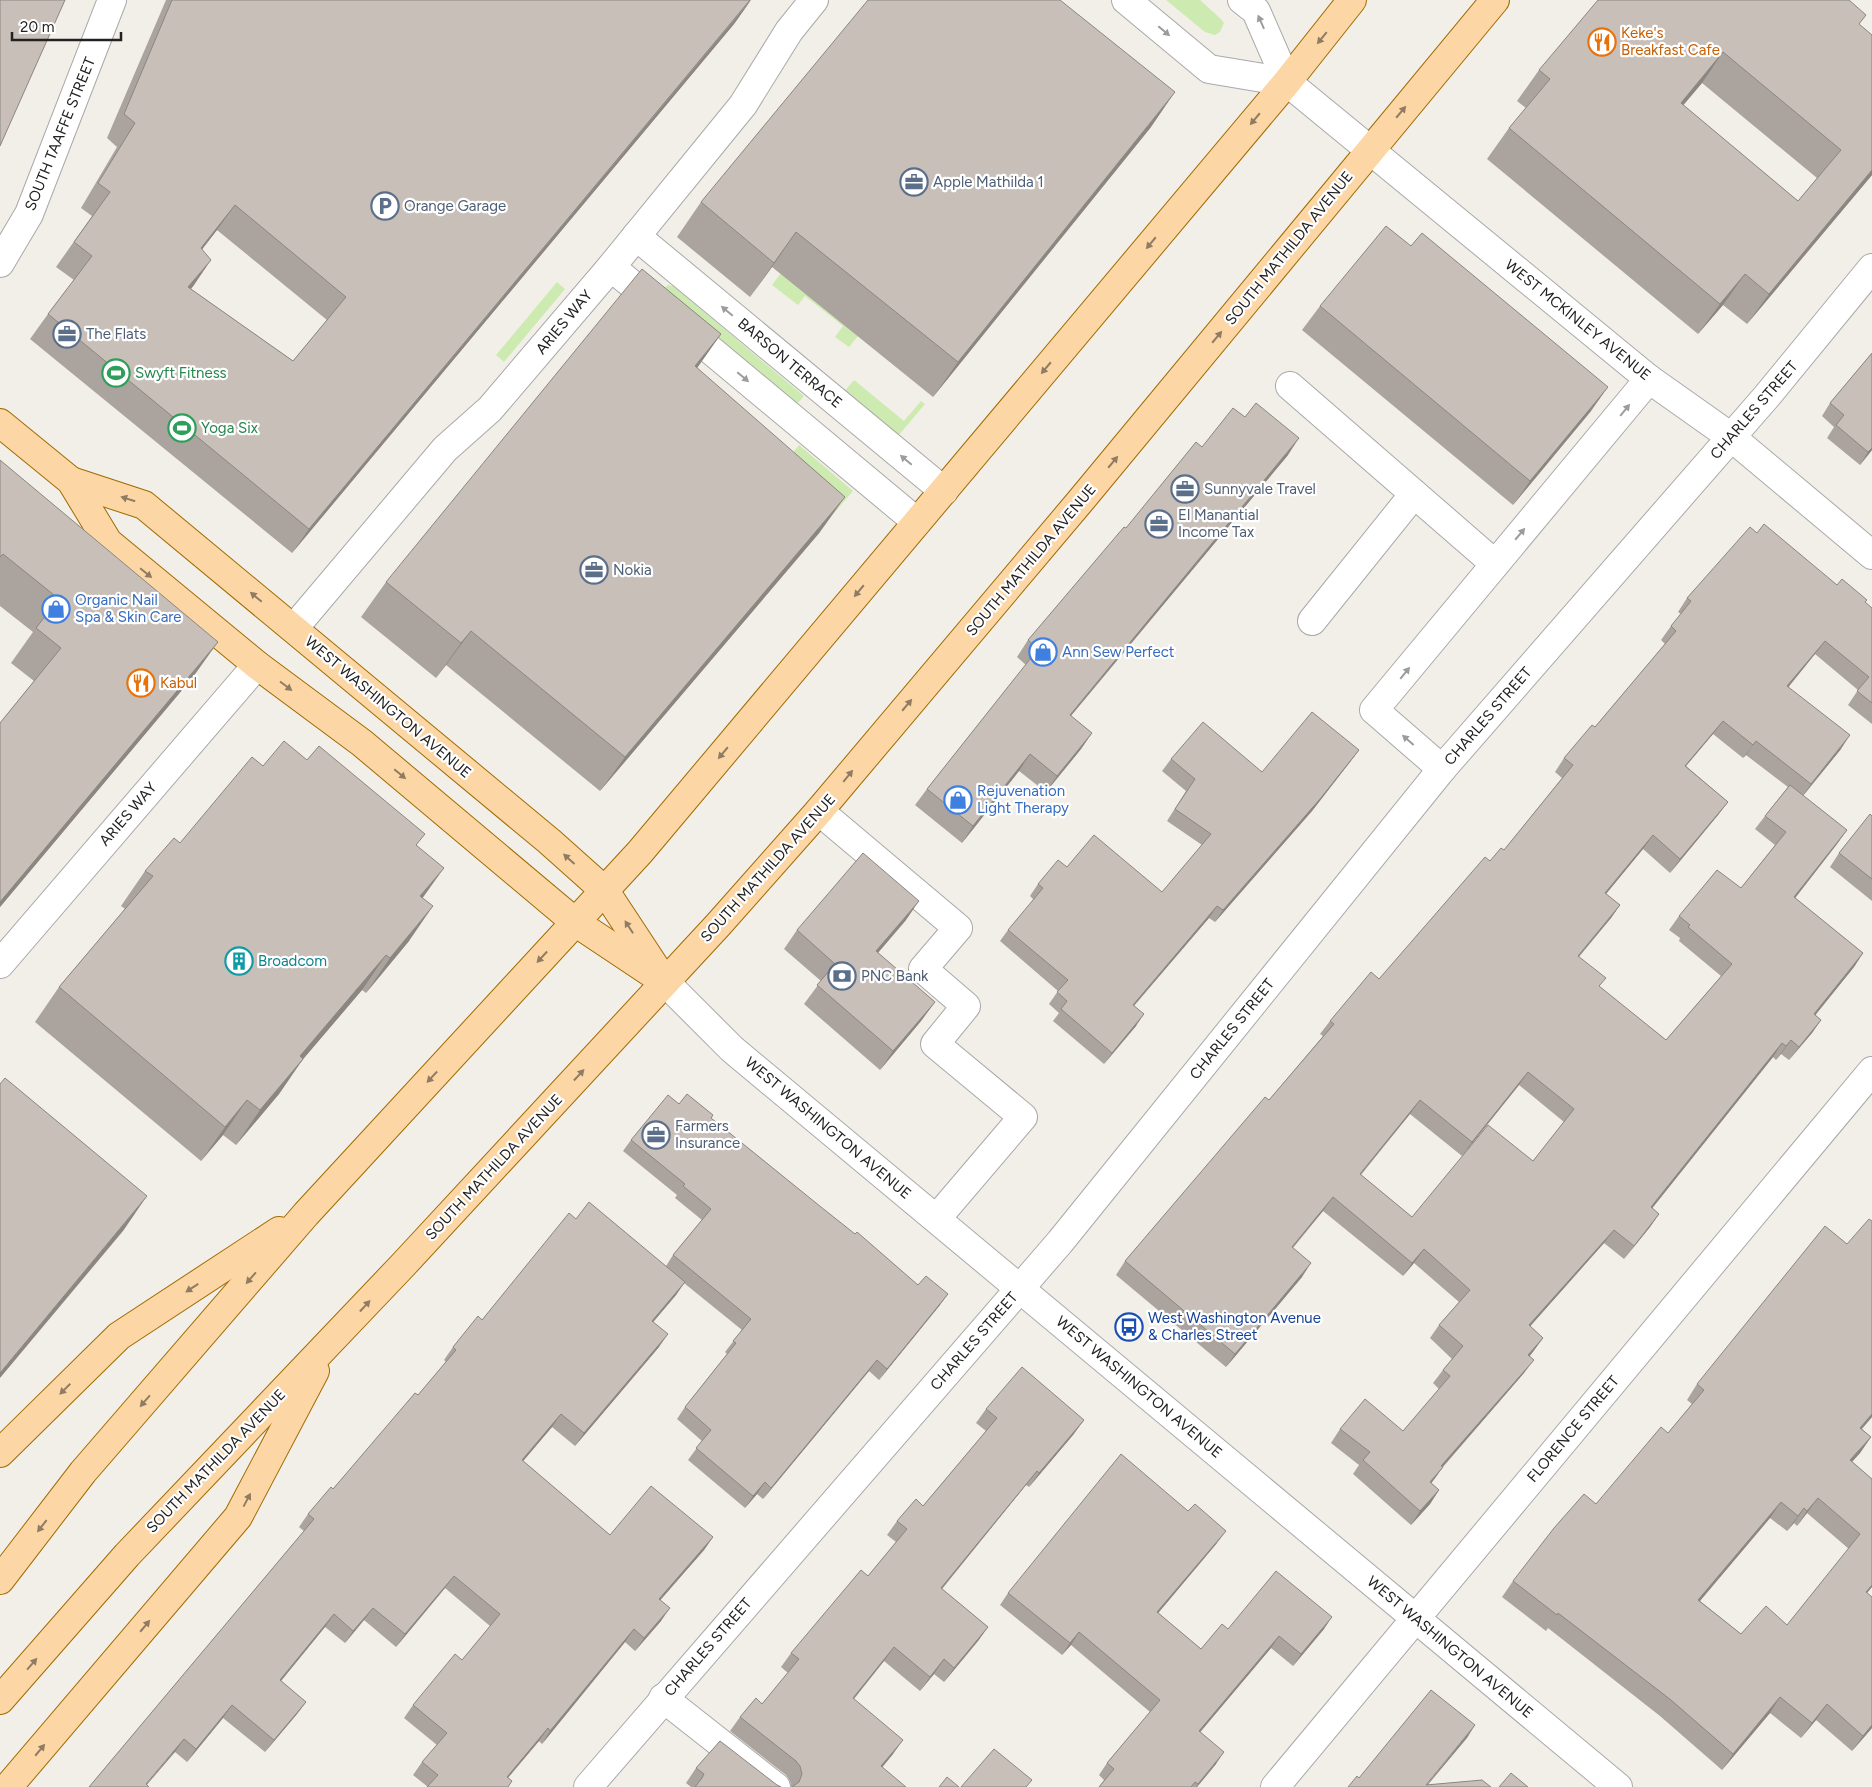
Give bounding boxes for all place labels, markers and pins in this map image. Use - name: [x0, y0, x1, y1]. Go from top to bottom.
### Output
- place label: Keke's Breakfast Cafe: [1621, 24, 1720, 59]
- restaurant icon: Keke's Breakfast Cafe: [1587, 27, 1617, 57]
- office icon: Apple Mathilda 1: [899, 167, 929, 197]
- place label: Apple Mathilda 1: [933, 173, 1044, 191]
- parking icon: Orange Garage: [370, 191, 400, 221]
- place label: Orange Garage: [404, 197, 506, 215]
- office icon: The Flats: [52, 319, 82, 349]
- place label: The Flats: [86, 325, 146, 343]
- sports icon: Swyft Fitness: [101, 358, 131, 388]
- place label: Swyft Fitness: [135, 364, 227, 382]
- sports icon: Yoga Six: [167, 413, 197, 443]
- place label: Yoga Six: [201, 419, 258, 437]
- office icon: Sunnyvale Travel: [1170, 474, 1200, 504]
- place label: Sunnyvale Travel: [1204, 480, 1316, 498]
- place label: El Manantial Income Tax: [1178, 506, 1259, 541]
- office icon: El Manantial Income Tax: [1144, 509, 1174, 539]
- office icon: Nokia: [579, 555, 609, 585]
- place label: Nokia: [613, 561, 652, 579]
- place label: Organic Nail Spa & Skin Care: [75, 591, 182, 626]
- shop icon: Organic Nail Spa & Skin Care: [41, 594, 71, 624]
- shop icon: Ann Sew Perfect: [1028, 637, 1058, 667]
- place label: Ann Sew Perfect: [1062, 643, 1175, 661]
- restaurant icon: Kabul: [126, 668, 156, 698]
- place label: Kabul: [160, 674, 197, 692]
- place label: Rejuvenation Light Therapy: [977, 782, 1069, 817]
- shop icon: Rejuvenation Light Therapy: [943, 785, 973, 815]
- building icon: Broadcom: [224, 946, 254, 976]
- place label: Broadcom: [258, 952, 327, 970]
- bank icon: PNC Bank: [827, 961, 857, 991]
- place label: PNC Bank: [861, 967, 929, 985]
- place label: Farmers Insurance: [675, 1117, 740, 1152]
- office icon: Farmers Insurance: [641, 1120, 671, 1150]
- place label: West Washington Avenue & Charles Street: [1148, 1309, 1321, 1344]
- bus stop icon: West Washington Avenue & Charles Street: [1114, 1312, 1144, 1342]

